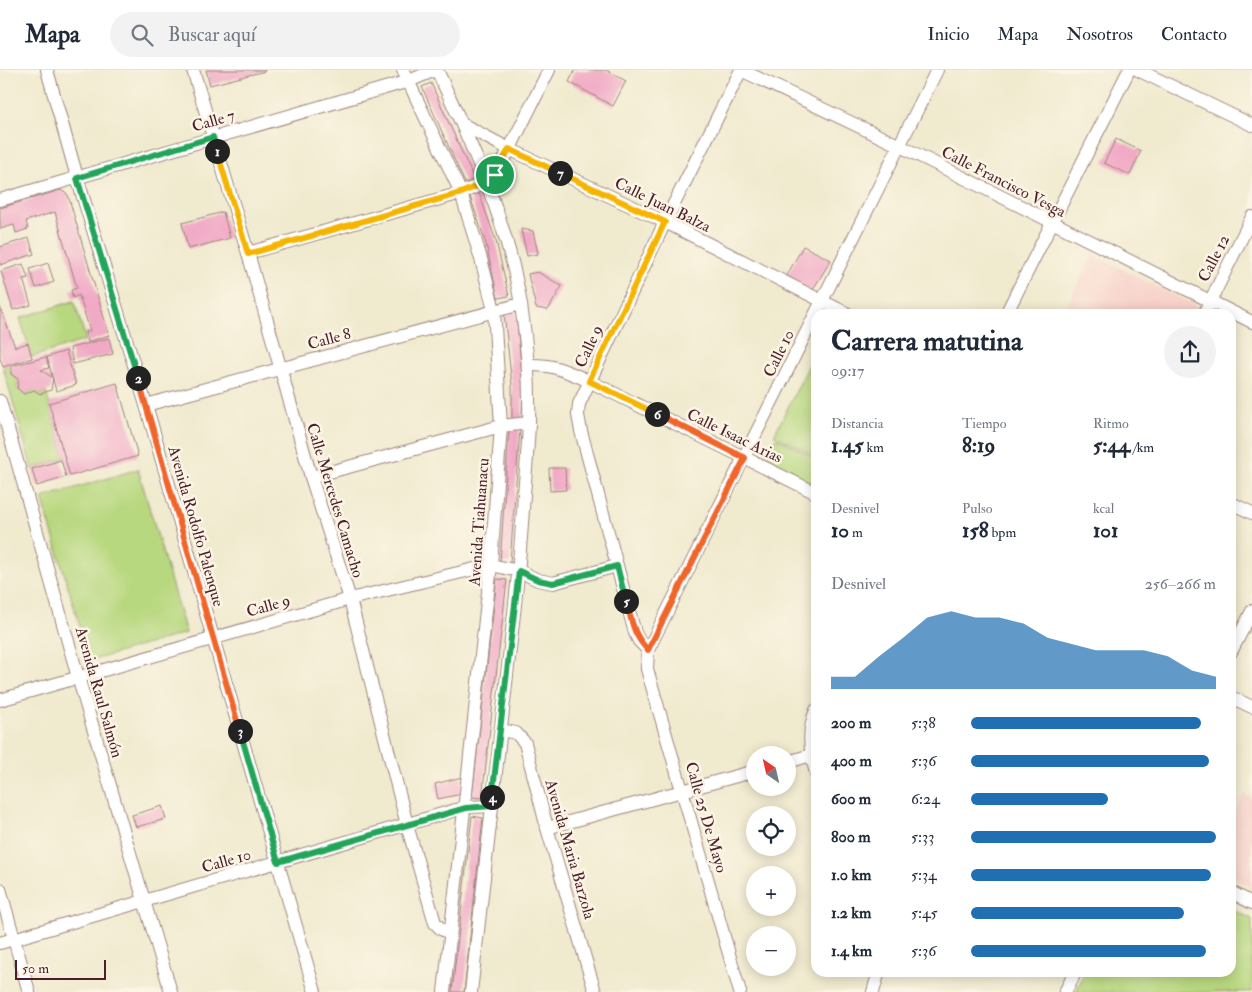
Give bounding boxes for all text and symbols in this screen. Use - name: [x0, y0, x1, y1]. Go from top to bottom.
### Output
- search box: [110, 12, 460, 57]
- text: Mapa: [25, 19, 80, 50]
- icon: search: [128, 21, 156, 49]
- text: Buscar aquí: [168, 23, 256, 47]
- text: Inicio: [927, 23, 969, 46]
- text: Mapa: [997, 23, 1039, 46]
- text: Nosotros: [1067, 23, 1133, 46]
- text: Contacto: [1161, 23, 1227, 46]
- street label: Calle 7: [189, 105, 238, 137]
- pin: 1: [204, 138, 230, 164]
- street label: Calle Francisco Vesga: [938, 142, 1070, 222]
- text: 1: [215, 143, 220, 160]
- pin: [474, 154, 516, 196]
- pin: 7: [548, 160, 572, 186]
- icon: arrive: [481, 161, 509, 189]
- text: 7: [557, 165, 564, 182]
- street label: Calle Juan Balza: [611, 173, 714, 238]
- street label: Calle 12: [1194, 232, 1234, 285]
- street label: Calle 9: [570, 322, 607, 371]
- street label: Calle 8: [305, 323, 354, 354]
- text: Carrera matutina: [831, 324, 1022, 359]
- street label: Calle 10: [759, 326, 799, 380]
- button: share: [1164, 326, 1216, 378]
- text: 09:17: [831, 361, 864, 381]
- pin: 2: [126, 366, 150, 390]
- text: 2: [135, 370, 142, 387]
- pin: 6: [644, 402, 670, 426]
- street label: Calle Isaac Arias: [684, 404, 786, 468]
- text: 6: [654, 406, 661, 423]
- text: Distancia: [831, 415, 884, 432]
- text: Tiempo: [962, 415, 1006, 432]
- text: Ritmo: [1093, 415, 1129, 432]
- street label: Calle Mercedes Camacho: [302, 421, 368, 580]
- text: 1.45: [831, 432, 863, 459]
- text: 8:19: [962, 432, 995, 459]
- text: 5:44: [1093, 432, 1130, 459]
- text: km: [863, 439, 884, 456]
- text: /km: [1130, 439, 1154, 456]
- street label: Avenida Rodolfo Palenque: [163, 443, 229, 609]
- street label: Avenida Tiahuanacu: [464, 457, 493, 588]
- text: Desnivel: [831, 500, 879, 517]
- text: Pulso: [962, 500, 993, 517]
- text: kcal: [1093, 500, 1114, 517]
- text: 10: [831, 517, 849, 544]
- text: 158: [962, 517, 989, 544]
- text: 101: [1093, 517, 1119, 544]
- text: m: [849, 524, 863, 541]
- text: bpm: [989, 524, 1016, 541]
- text: Desnivel: [831, 574, 886, 594]
- text: 256–266 m: [1145, 574, 1216, 594]
- pin: 5: [614, 588, 638, 614]
- street label: Calle 9: [244, 590, 292, 622]
- text: 5: [623, 593, 630, 610]
- street label: Avenida Raul Salmón: [71, 624, 127, 760]
- text: 200 m: [831, 713, 871, 733]
- text: 5:38: [911, 713, 936, 733]
- pin: 3: [228, 718, 252, 744]
- text: 3: [238, 723, 243, 740]
- north arrow: [746, 746, 796, 796]
- map controls: [746, 746, 796, 976]
- text: 400 m: [831, 751, 872, 771]
- text: 5:36: [911, 751, 936, 771]
- street label: Calle 25 De Mayo: [681, 760, 732, 875]
- street label: Avenida Maria Barzola: [540, 776, 600, 922]
- pin: 4: [480, 784, 504, 810]
- text: 4: [489, 789, 496, 806]
- text: 600 m: [831, 789, 871, 809]
- text: 6:24: [911, 789, 940, 809]
- button: locate: [746, 806, 796, 856]
- text: 800 m: [831, 827, 871, 847]
- text: 5:33: [911, 827, 934, 847]
- street label: Calle 10: [199, 844, 253, 877]
- text: 1.0 km: [831, 865, 871, 885]
- text: 5:34: [911, 865, 937, 885]
- button: +: [746, 866, 796, 916]
- text: 1.2 km: [831, 903, 871, 923]
- text: 5:45: [911, 903, 938, 923]
- button: −: [746, 926, 796, 976]
- text: 1.4 km: [831, 941, 872, 961]
- text: 5:36: [911, 941, 936, 961]
- scale bar: [15, 957, 106, 980]
- text: 50 m: [22, 960, 49, 977]

